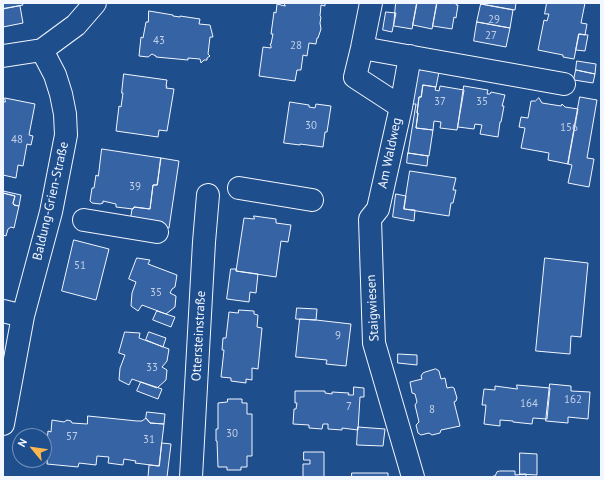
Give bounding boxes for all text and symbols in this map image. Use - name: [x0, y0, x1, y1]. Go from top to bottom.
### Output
- house number: 29: [488, 13, 500, 27]
- house number: 27: [485, 29, 497, 43]
- house number: 43: [153, 34, 165, 48]
- house number: 28: [290, 39, 302, 53]
- house number: 37: [434, 95, 446, 109]
- house number: 35: [476, 95, 488, 109]
- street label: Am Waldweg: [375, 116, 405, 190]
- house number: 30: [305, 119, 317, 133]
- house number: 156: [560, 121, 578, 135]
- house number: 48: [11, 133, 23, 147]
- street label: Baldung-Grien-Straße: [30, 140, 72, 262]
- house number: 39: [129, 180, 141, 194]
- house number: 51: [74, 259, 86, 273]
- street label: Staigwiesen: [363, 274, 383, 342]
- house number: 35: [150, 286, 162, 300]
- street label: Ottersteinstraße: [189, 290, 209, 382]
- house number: 9: [335, 329, 341, 343]
- house number: 33: [146, 361, 158, 375]
- house number: 162: [564, 393, 582, 407]
- house number: 164: [520, 397, 538, 411]
- house number: 7: [346, 400, 352, 414]
- house number: 8: [429, 403, 435, 417]
- house number: 30: [226, 427, 238, 441]
- north arrow: [12, 428, 52, 468]
- house number: 57: [66, 430, 78, 444]
- house number: 31: [143, 433, 155, 447]
- text: N: [14, 436, 30, 449]

